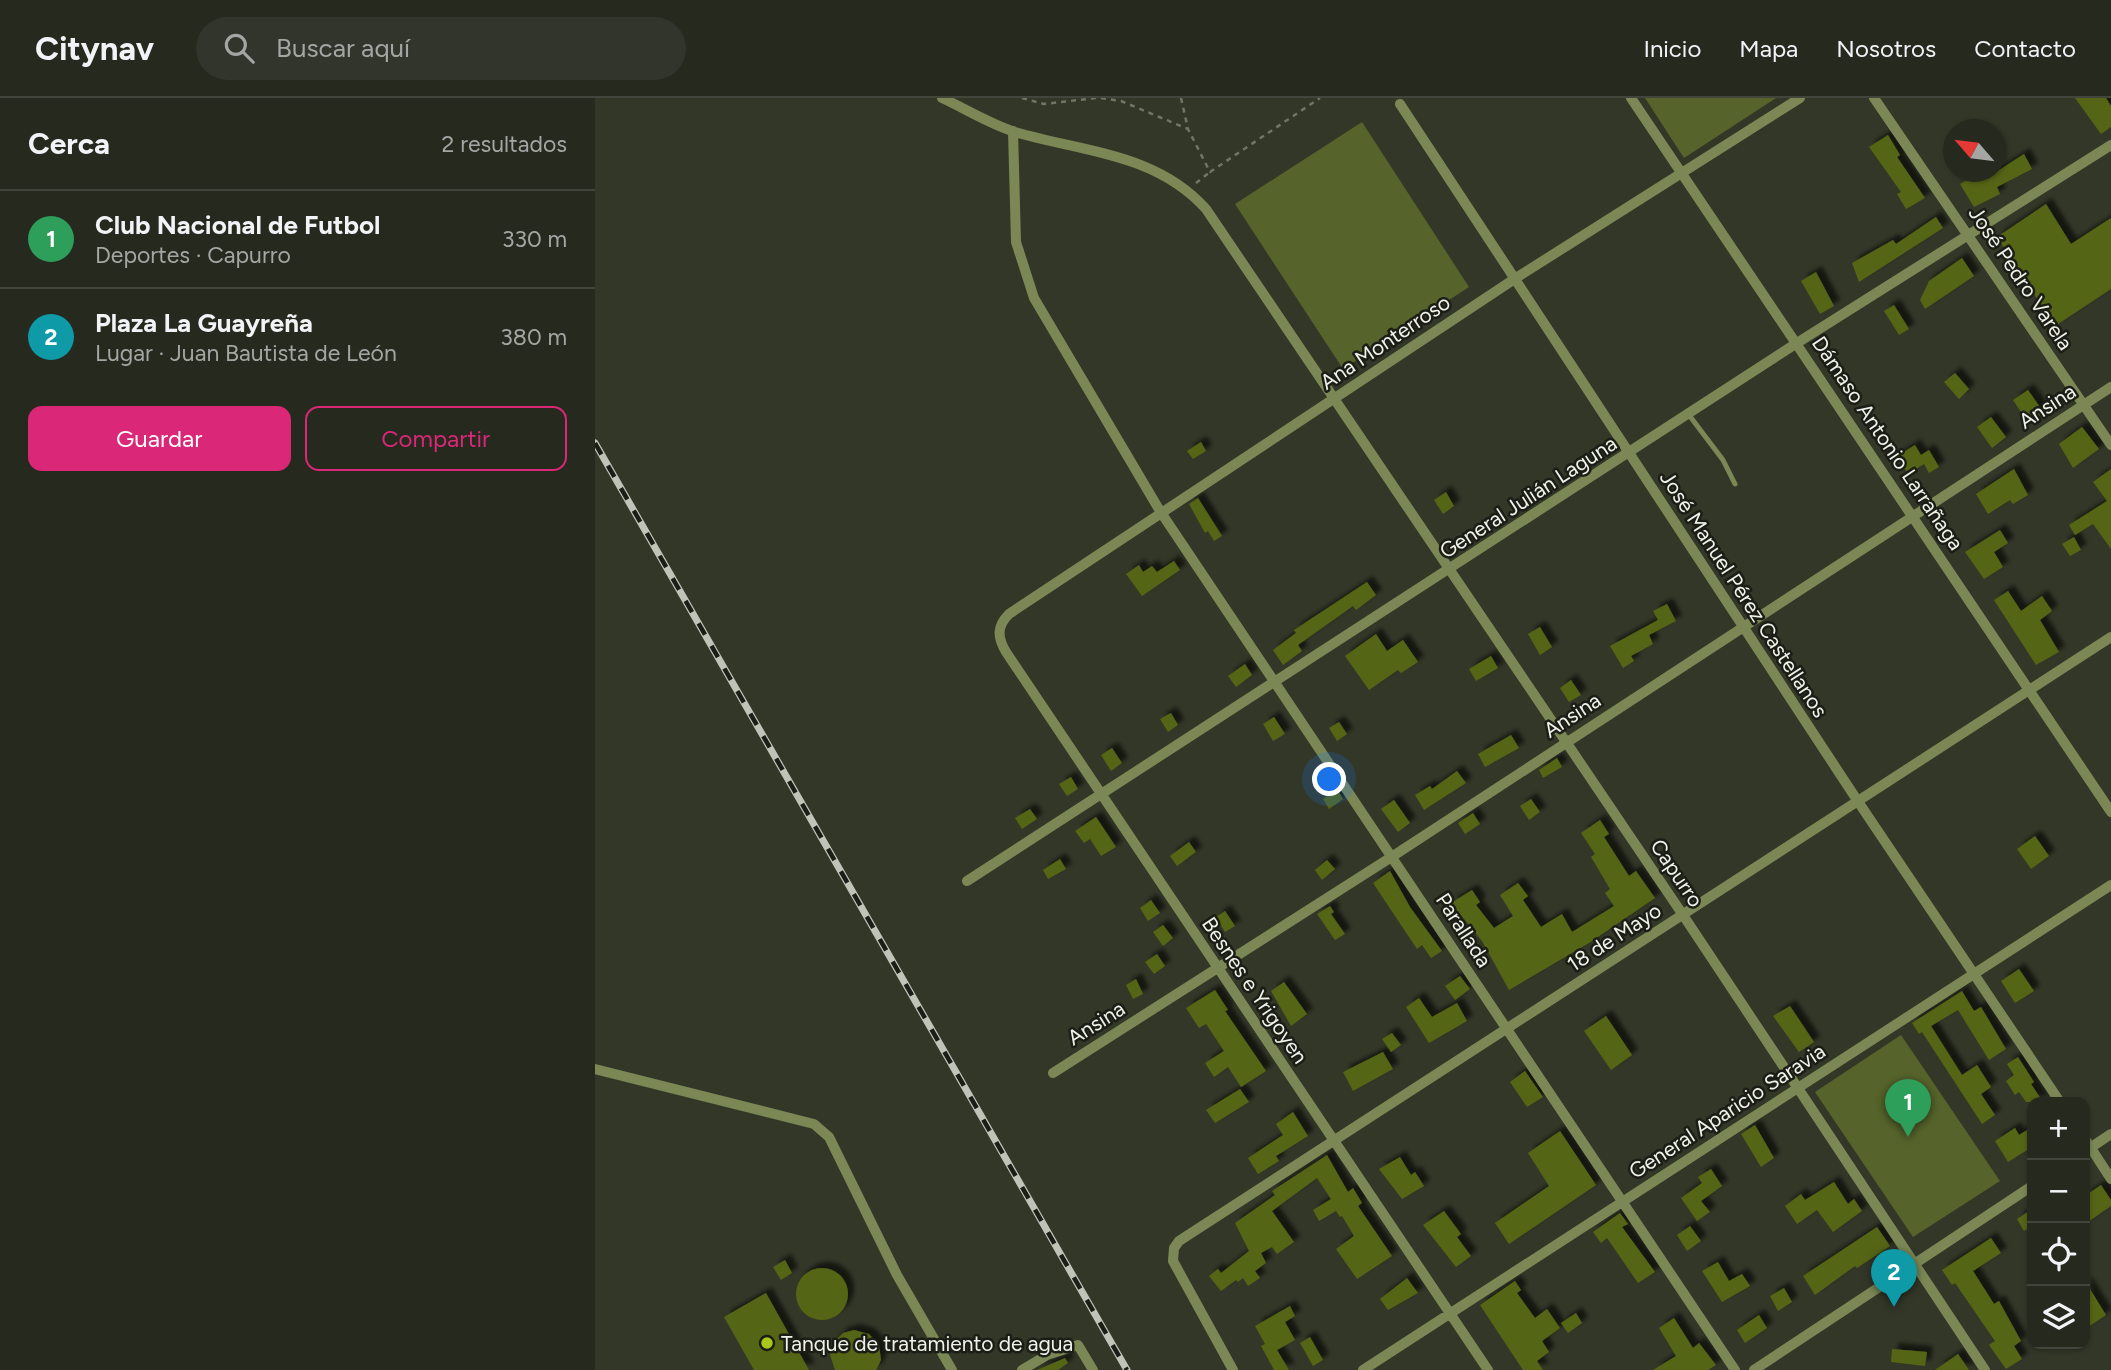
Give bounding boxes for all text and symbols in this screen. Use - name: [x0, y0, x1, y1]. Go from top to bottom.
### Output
- search box: [196, 17, 686, 80]
- text: Citynav: [35, 29, 154, 68]
- icon: search: [220, 29, 258, 67]
- text: Buscar aquí: [276, 32, 410, 64]
- text: Inicio: [1643, 34, 1701, 63]
- text: Mapa: [1739, 34, 1798, 63]
- text: Nosotros: [1836, 34, 1936, 63]
- text: Contacto: [1974, 34, 2076, 63]
- north arrow: [1943, 119, 2006, 182]
- text: Cerca: [28, 125, 110, 162]
- text: 2 resultados: [442, 130, 567, 158]
- street label: José Pedro Varela: [1964, 201, 2078, 355]
- text: Club Nacional de Futbol: [95, 209, 380, 241]
- text: 1: [46, 225, 56, 253]
- text: 330 m: [502, 225, 567, 253]
- text: Deportes · Capurro: [95, 241, 291, 269]
- street label: Ana Monterroso: [1315, 289, 1455, 395]
- text: Plaza La Guayreña: [95, 307, 313, 339]
- text: 2: [44, 323, 58, 351]
- text: 380 m: [500, 323, 567, 351]
- street label: Dámaso Antonio Larrañaga: [1807, 331, 1969, 555]
- text: Lugar · Juan Bautista de León: [95, 339, 397, 367]
- street label: Ansina: [2014, 378, 2080, 434]
- button: Guardar: [28, 406, 291, 471]
- button: Compartir: [305, 406, 567, 471]
- street label: General Julián Laguna: [1435, 430, 1621, 564]
- street label: José Manuel Pérez Castellanos: [1655, 466, 1833, 722]
- street label: Ansina: [1539, 687, 1605, 743]
- your location: [1312, 762, 1346, 796]
- street label: Capurro: [1645, 834, 1709, 912]
- street label: Parallada: [1431, 888, 1497, 972]
- street label: 18 de Mayo: [1562, 897, 1666, 977]
- street label: Besnes e Yrigoyen: [1197, 912, 1313, 1068]
- street label: Ansina: [1063, 996, 1129, 1050]
- street label: General Aparicio Saravia: [1624, 1038, 1830, 1184]
- pin: 1: [1885, 1079, 1931, 1137]
- map controls: [2027, 1097, 2090, 1349]
- button: +: [2027, 1097, 2090, 1160]
- button: −: [2027, 1160, 2090, 1223]
- button: locate: [2027, 1223, 2090, 1286]
- pin: 2: [1871, 1249, 1917, 1307]
- button: layers: [2027, 1286, 2090, 1349]
- place label: Tanque de tratamiento de agua: [781, 1331, 1073, 1356]
- marker: Tanque de tratamiento de agua: [759, 1335, 775, 1351]

